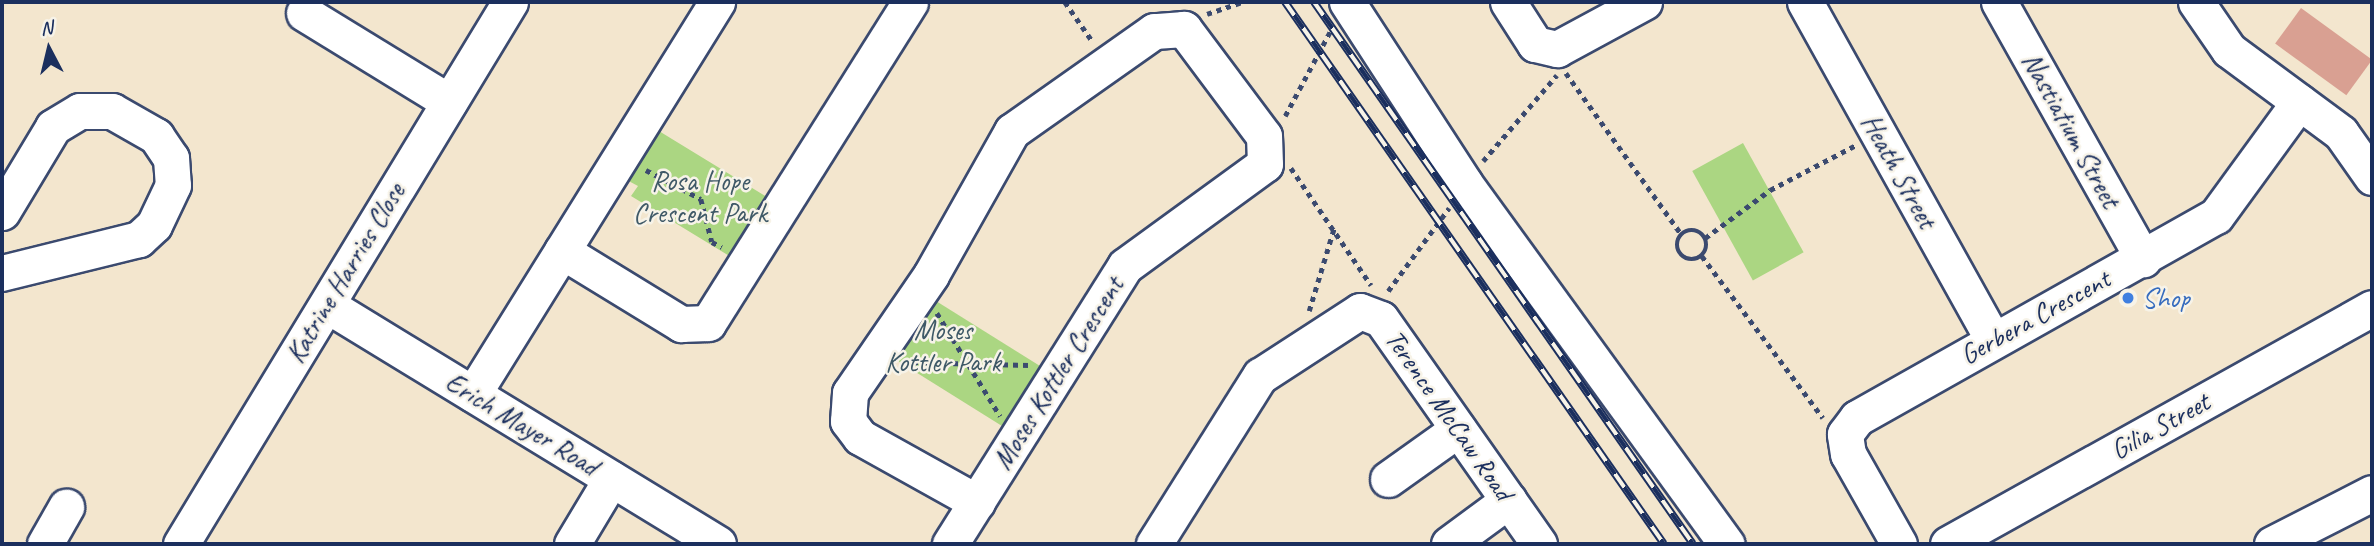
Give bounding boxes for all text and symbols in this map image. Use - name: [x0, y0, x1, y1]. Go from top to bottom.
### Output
- north arrow: [14, 14, 84, 84]
- text: N: [39, 16, 54, 41]
- street label: Nastiatium Street: [2014, 46, 2128, 214]
- street label: Heath Street: [1854, 108, 1944, 234]
- park label: Rosa Hope Crescent Park: [633, 164, 767, 230]
- street label: Katrine Harries Close: [278, 177, 412, 369]
- street label: Gerbera Crescent: [1954, 262, 2116, 372]
- street label: Moses Kottler Crescent: [985, 271, 1131, 475]
- place label: Shop: [2142, 281, 2190, 315]
- marker: Shop: [2120, 290, 2136, 306]
- park label: Moses Kottler Park: [885, 313, 1001, 379]
- street label: Terence McCaw Road: [1377, 323, 1521, 507]
- street label: Erich Mayer Road: [439, 365, 605, 483]
- street label: Gilia Street: [2104, 385, 2216, 467]

